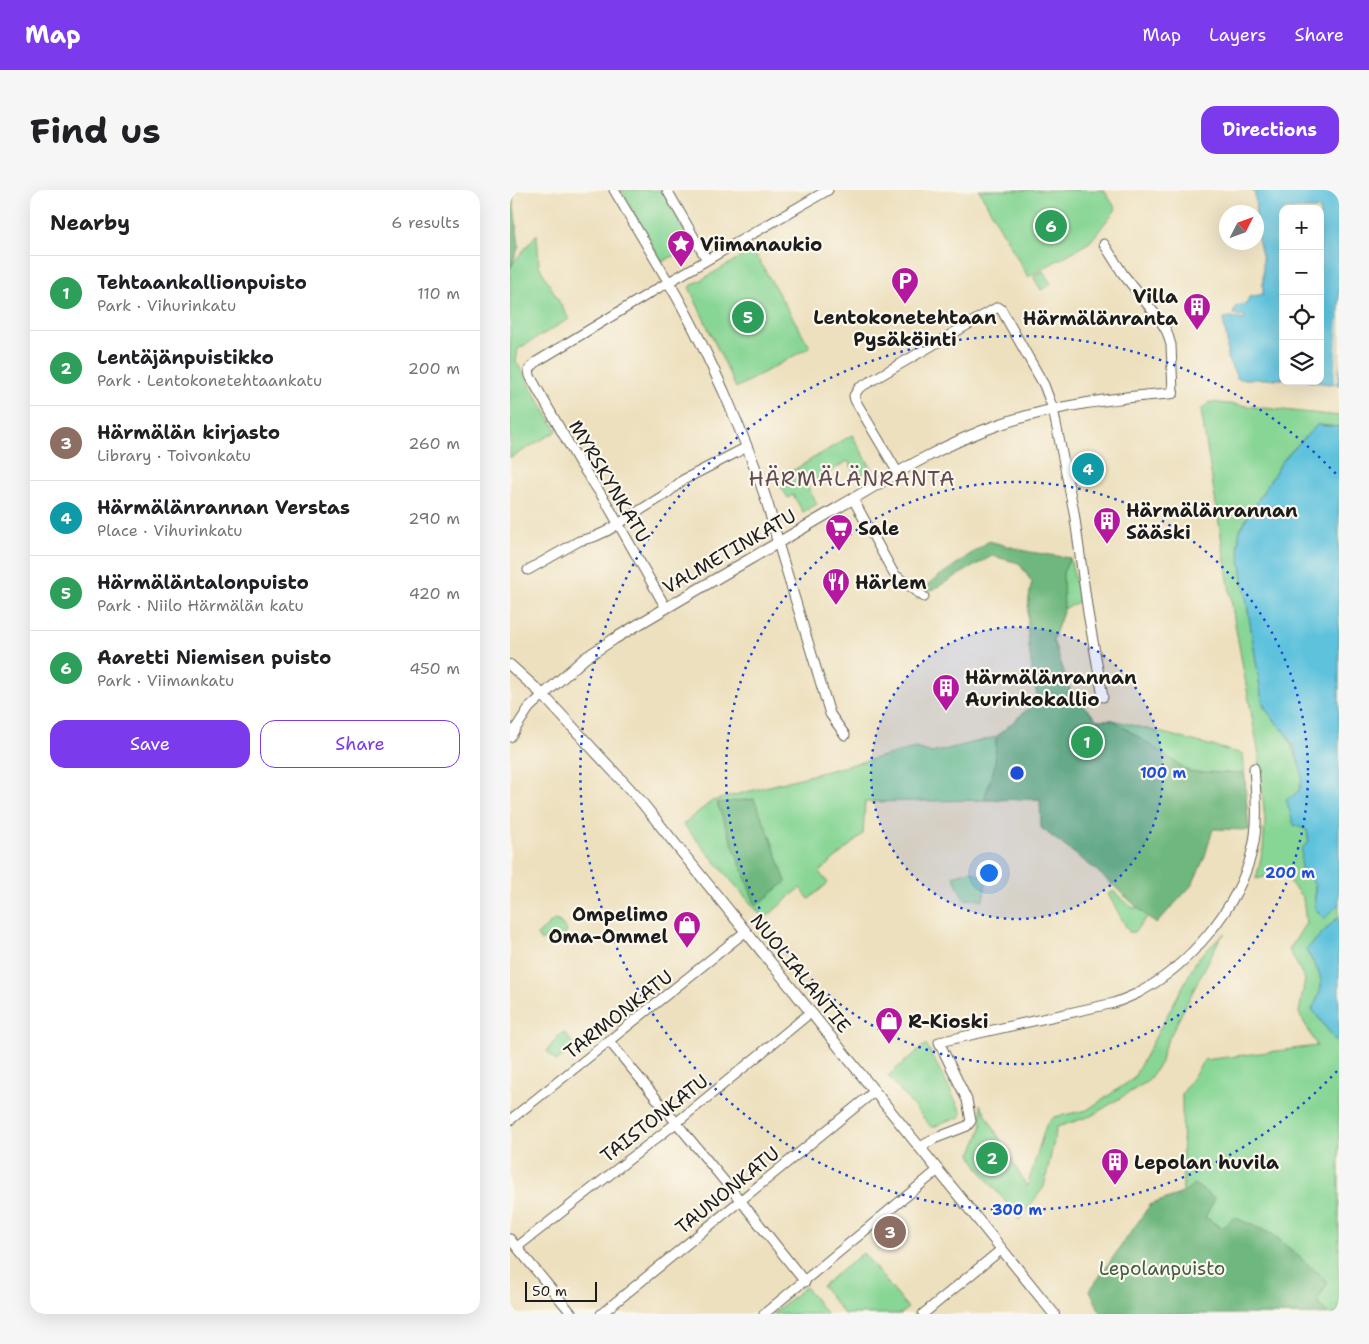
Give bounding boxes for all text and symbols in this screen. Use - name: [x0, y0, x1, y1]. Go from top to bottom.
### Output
- text: Map: [25, 19, 81, 51]
- text: Map: [1143, 23, 1181, 47]
- text: Layers: [1209, 23, 1266, 47]
- text: Share: [1294, 23, 1344, 47]
- button: Directions: [1201, 106, 1339, 154]
- text: Find us: [30, 107, 161, 154]
- north arrow: [1219, 205, 1264, 250]
- map controls: [1279, 205, 1324, 385]
- button: +: [1279, 205, 1324, 250]
- pin: 6: [1035, 207, 1067, 245]
- text: Nearby: [50, 209, 130, 237]
- text: 6 results: [391, 212, 460, 233]
- place icon: Viimanaukio: [666, 229, 696, 268]
- place label: Viimanaukio: [700, 232, 822, 257]
- button: −: [1279, 250, 1324, 295]
- parking icon: Lentokonetehtaan Pysäköinti: [890, 266, 920, 305]
- text: Tehtaankallionpuisto: [97, 270, 307, 295]
- text: 1: [62, 283, 70, 304]
- text: 110 m: [417, 283, 460, 304]
- place label: Villa Härmälänranta: [1023, 284, 1178, 331]
- building icon: Villa Härmälänranta: [1182, 292, 1212, 331]
- text: Park · Vihurinkatu: [97, 295, 236, 316]
- button: locate: [1279, 295, 1324, 340]
- pin: 5: [732, 298, 764, 336]
- place label: Lentokonetehtaan Pysäköinti: [813, 305, 997, 352]
- button: layers: [1279, 340, 1324, 385]
- text: Lentäjänpuistikko: [97, 345, 274, 370]
- text: 2: [60, 358, 72, 379]
- text: 200 m: [408, 358, 460, 379]
- text: Park · Lentokonetehtaankatu: [97, 370, 322, 391]
- street label: MYRSKYNKATU: [563, 415, 656, 547]
- text: Härmälän kirjasto: [97, 420, 280, 445]
- text: 3: [60, 433, 72, 454]
- text: 260 m: [408, 433, 460, 454]
- text: Library · Toivonkatu: [97, 445, 251, 466]
- pin: 4: [1072, 450, 1104, 488]
- district label: HÄRMÄLÄNRANTA: [748, 465, 956, 493]
- text: Härmälänrannan Verstas: [97, 495, 350, 520]
- place label: Härmälänrannan Sääski: [1126, 498, 1298, 545]
- street label: VALMETINKATU: [658, 503, 800, 600]
- building icon: Härmälänrannan Sääski: [1092, 506, 1122, 545]
- text: 4: [60, 508, 72, 529]
- text: 290 m: [408, 508, 460, 529]
- supermarket icon: Sale: [824, 513, 854, 552]
- place label: Sale: [858, 516, 899, 541]
- text: Place · Vihurinkatu: [97, 520, 243, 541]
- restaurant icon: Härlem: [821, 567, 851, 606]
- text: Härmäläntalonpuisto: [97, 570, 309, 595]
- place label: Härlem: [855, 570, 926, 595]
- text: 5: [61, 583, 71, 604]
- text: 420 m: [409, 583, 460, 604]
- text: Park · Niilo Härmälän katu: [97, 595, 304, 616]
- text: Aaretti Niemisen puisto: [97, 645, 331, 670]
- text: 6: [60, 658, 72, 679]
- text: 450 m: [409, 658, 460, 679]
- place label: Härmälänrannan Aurinkokallio: [965, 665, 1137, 712]
- text: Park · Viimankatu: [97, 670, 234, 691]
- building icon: Härmälänrannan Aurinkokallio: [931, 673, 961, 712]
- button: Save: [50, 720, 250, 768]
- button: Share: [260, 720, 460, 768]
- pin: 1: [1071, 723, 1103, 761]
- text: 100 m: [1140, 763, 1186, 783]
- centre of rings: [1008, 764, 1026, 782]
- your location: [976, 860, 1002, 886]
- text: 200 m: [1265, 863, 1315, 883]
- place label: Ompelimo Oma-Ommel: [549, 902, 668, 949]
- street label: NUOLIALANTIE: [745, 909, 856, 1038]
- shop icon: Ompelimo Oma-Ommel: [672, 910, 702, 949]
- street label: TARMONKATU: [559, 964, 678, 1065]
- shop icon: R-Kioski: [874, 1006, 904, 1045]
- place label: R-Kioski: [908, 1009, 989, 1034]
- street label: TAISTONKATU: [595, 1068, 713, 1168]
- pin: 2: [976, 1139, 1008, 1177]
- street label: TAUNONKATU: [670, 1141, 784, 1240]
- building icon: Lepolan huvila: [1100, 1147, 1130, 1186]
- place label: Lepolan huvila: [1134, 1150, 1279, 1175]
- text: 300 m: [992, 1200, 1042, 1220]
- pin: 3: [874, 1213, 906, 1251]
- park label: Lepolanpuisto: [1099, 1256, 1225, 1281]
- scale bar: [525, 1279, 598, 1302]
- text: 50 m: [532, 1282, 567, 1300]

